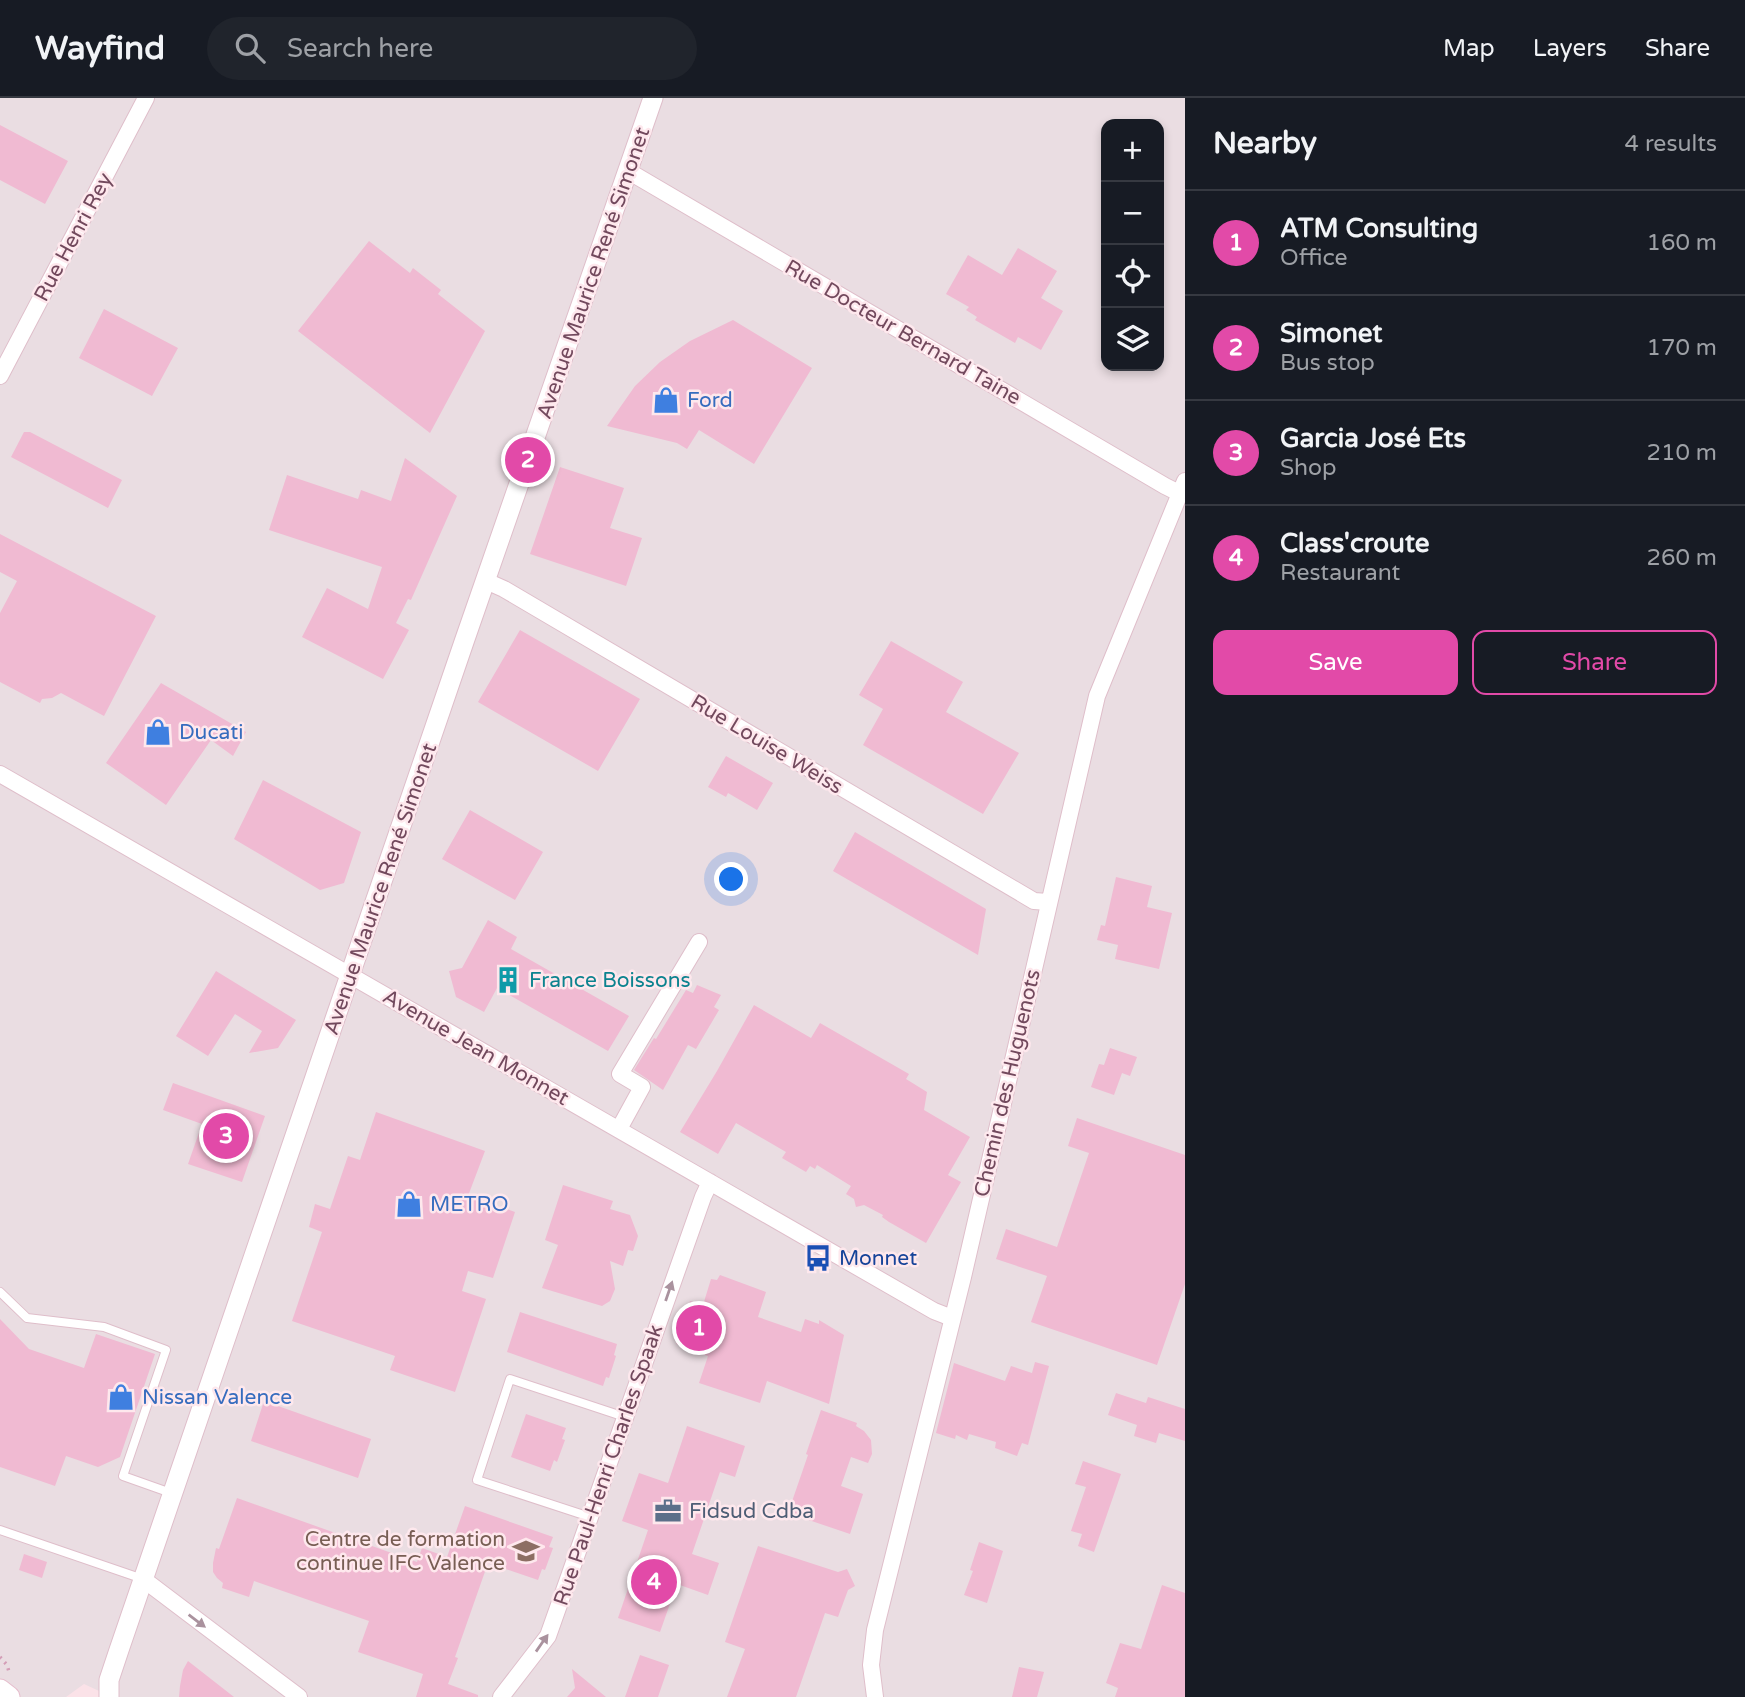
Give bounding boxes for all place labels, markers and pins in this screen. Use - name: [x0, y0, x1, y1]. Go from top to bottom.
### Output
- shop icon: Ford: [651, 385, 681, 415]
- place label: Ford: [687, 388, 733, 413]
- pin: 2: [505, 434, 551, 486]
- shop icon: Ducati: [143, 717, 173, 747]
- place label: Ducati: [179, 720, 243, 745]
- building icon: France Boissons: [493, 965, 523, 995]
- place label: France Boissons: [529, 968, 691, 993]
- pin: 3: [203, 1110, 249, 1162]
- shop icon: METRO: [394, 1189, 424, 1219]
- place label: METRO: [430, 1192, 508, 1217]
- bus stop icon: Monnet: [803, 1243, 833, 1273]
- place label: Monnet: [839, 1246, 917, 1271]
- pin: 1: [676, 1302, 722, 1354]
- shop icon: Nissan Valence: [106, 1382, 136, 1412]
- place label: Nissan Valence: [142, 1385, 292, 1410]
- office icon: Fidsud Cdba: [653, 1496, 683, 1526]
- place label: Fidsud Cdba: [689, 1499, 814, 1524]
- place label: Centre de formation continue IFC Valence: [296, 1527, 505, 1576]
- school or university icon: Centre de formation continue IFC Valence: [511, 1536, 541, 1566]
- pin: 4: [631, 1556, 677, 1608]

